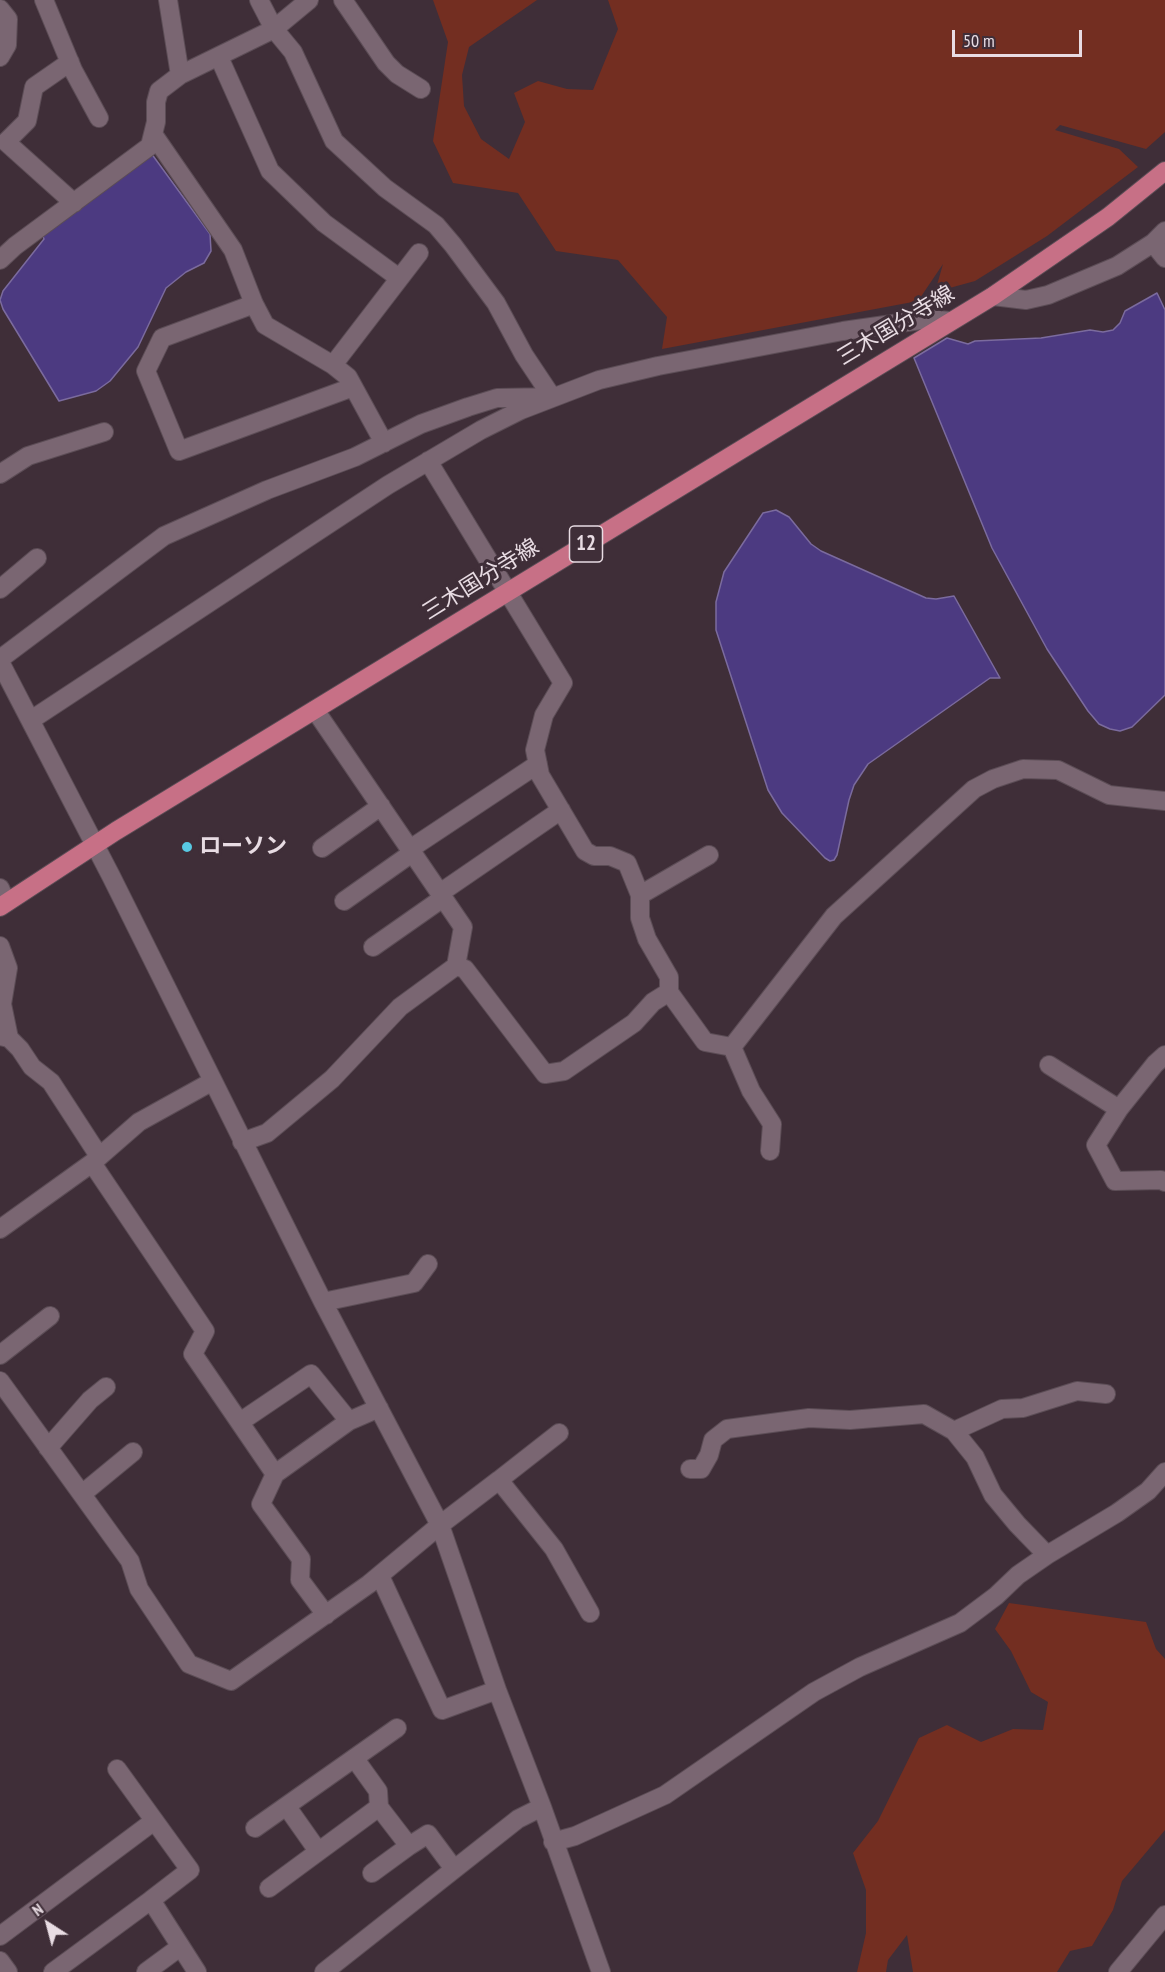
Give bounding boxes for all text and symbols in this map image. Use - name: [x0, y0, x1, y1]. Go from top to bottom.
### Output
- scale bar: [955, 18, 1086, 56]
- text: 50 m: [963, 29, 995, 52]
- street label: 三木国分寺線: [833, 281, 959, 371]
- road number: 12: [570, 526, 602, 562]
- street label: 三木国分寺線: [418, 534, 544, 626]
- place label: ローソン: [199, 834, 287, 860]
- marker: ローソン: [180, 840, 194, 854]
- north arrow: [18, 1894, 78, 1954]
- text: N: [28, 1899, 47, 1920]

